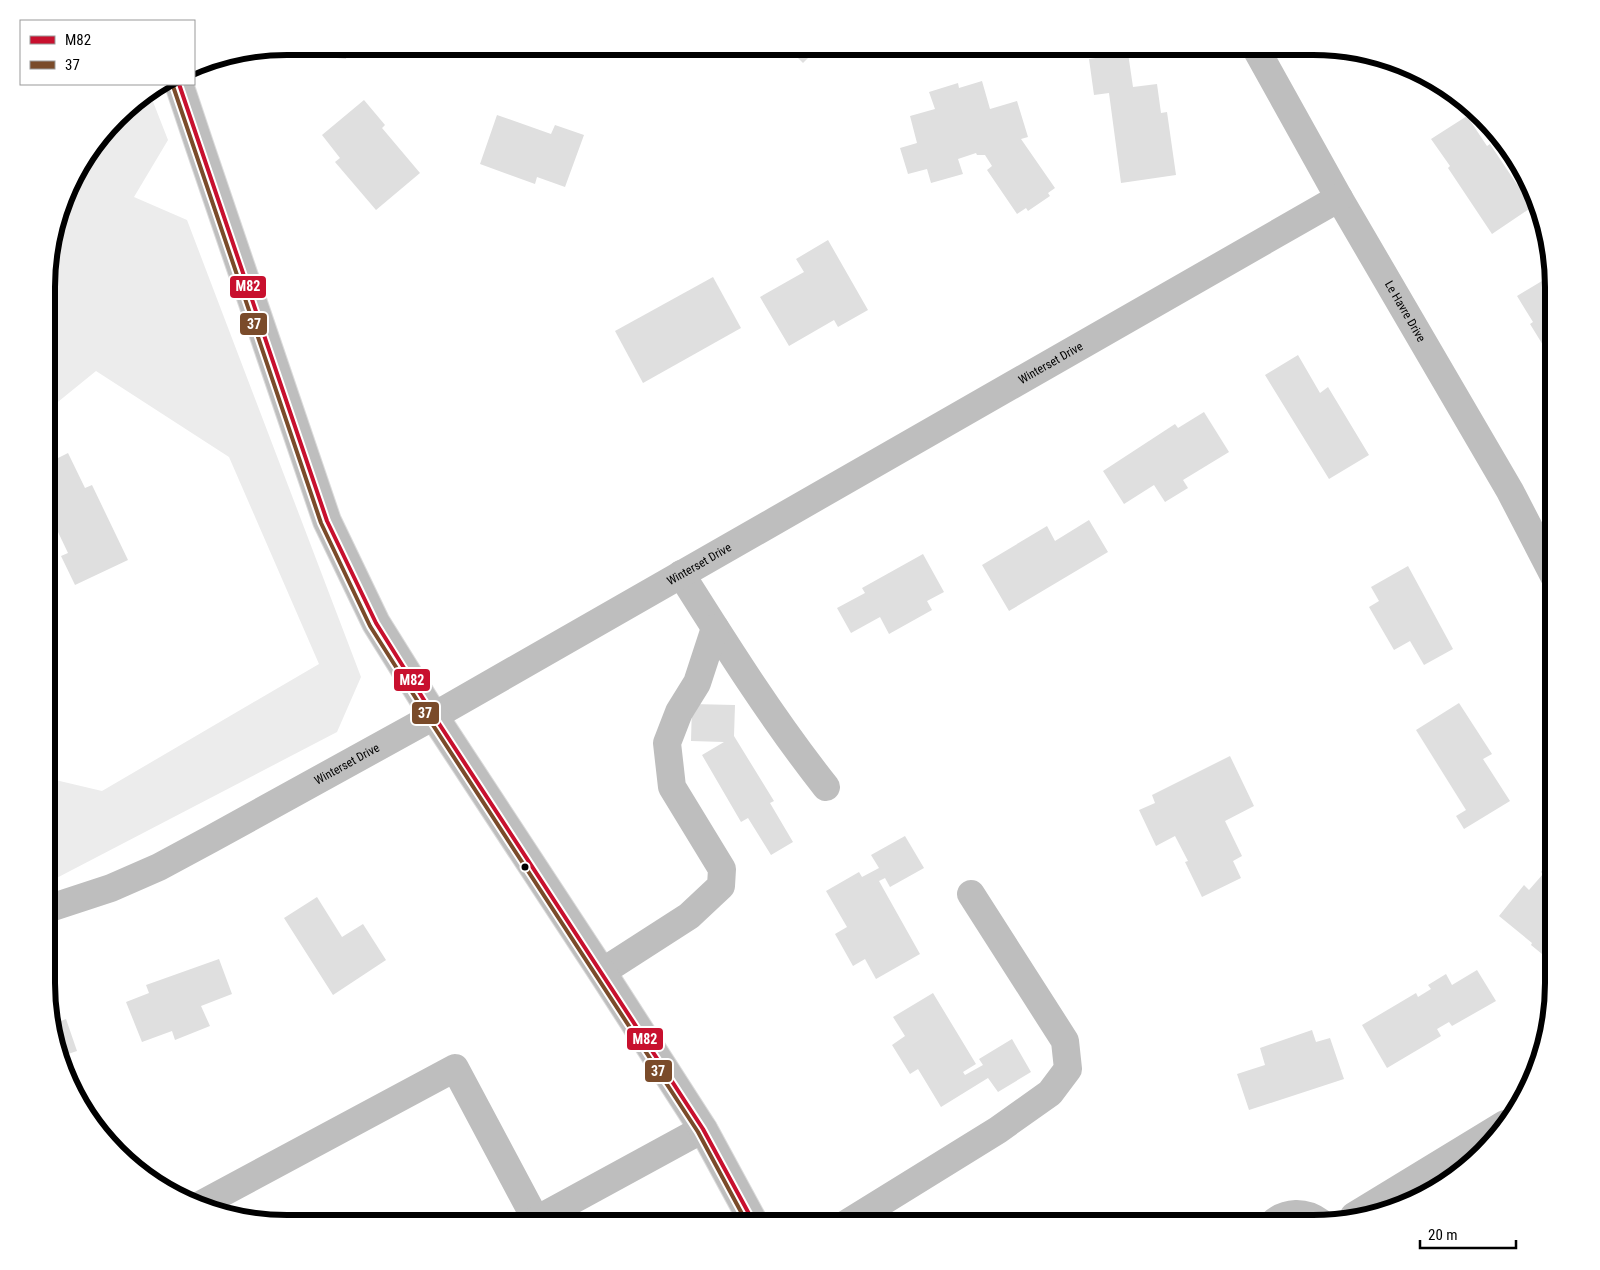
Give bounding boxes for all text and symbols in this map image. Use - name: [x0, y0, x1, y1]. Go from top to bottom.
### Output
- legend: [20, 20, 195, 85]
- text: M82: [65, 31, 91, 49]
- text: 37: [65, 56, 80, 74]
- line badge: M82: [229, 275, 267, 299]
- text: M82: [236, 278, 260, 294]
- street label: Le Havre Drive: [1382, 278, 1429, 345]
- line badge: 37: [239, 312, 268, 336]
- text: 37: [247, 316, 261, 332]
- street label: Winterset Drive: [1016, 339, 1086, 387]
- street label: Winterset Drive: [664, 540, 734, 588]
- line badge: M82: [393, 668, 431, 692]
- text: M82: [400, 672, 424, 688]
- line badge: 37: [411, 701, 440, 725]
- text: 37: [418, 705, 432, 721]
- street label: Winterset Drive: [312, 740, 382, 788]
- unlabelled marker: [520, 862, 530, 872]
- line badge: M82: [626, 1027, 664, 1051]
- text: M82: [633, 1031, 657, 1047]
- line badge: 37: [644, 1059, 673, 1083]
- text: 37: [651, 1063, 665, 1079]
- scale bar: [1420, 1218, 1516, 1250]
- text: 20 m: [1428, 1226, 1458, 1244]

